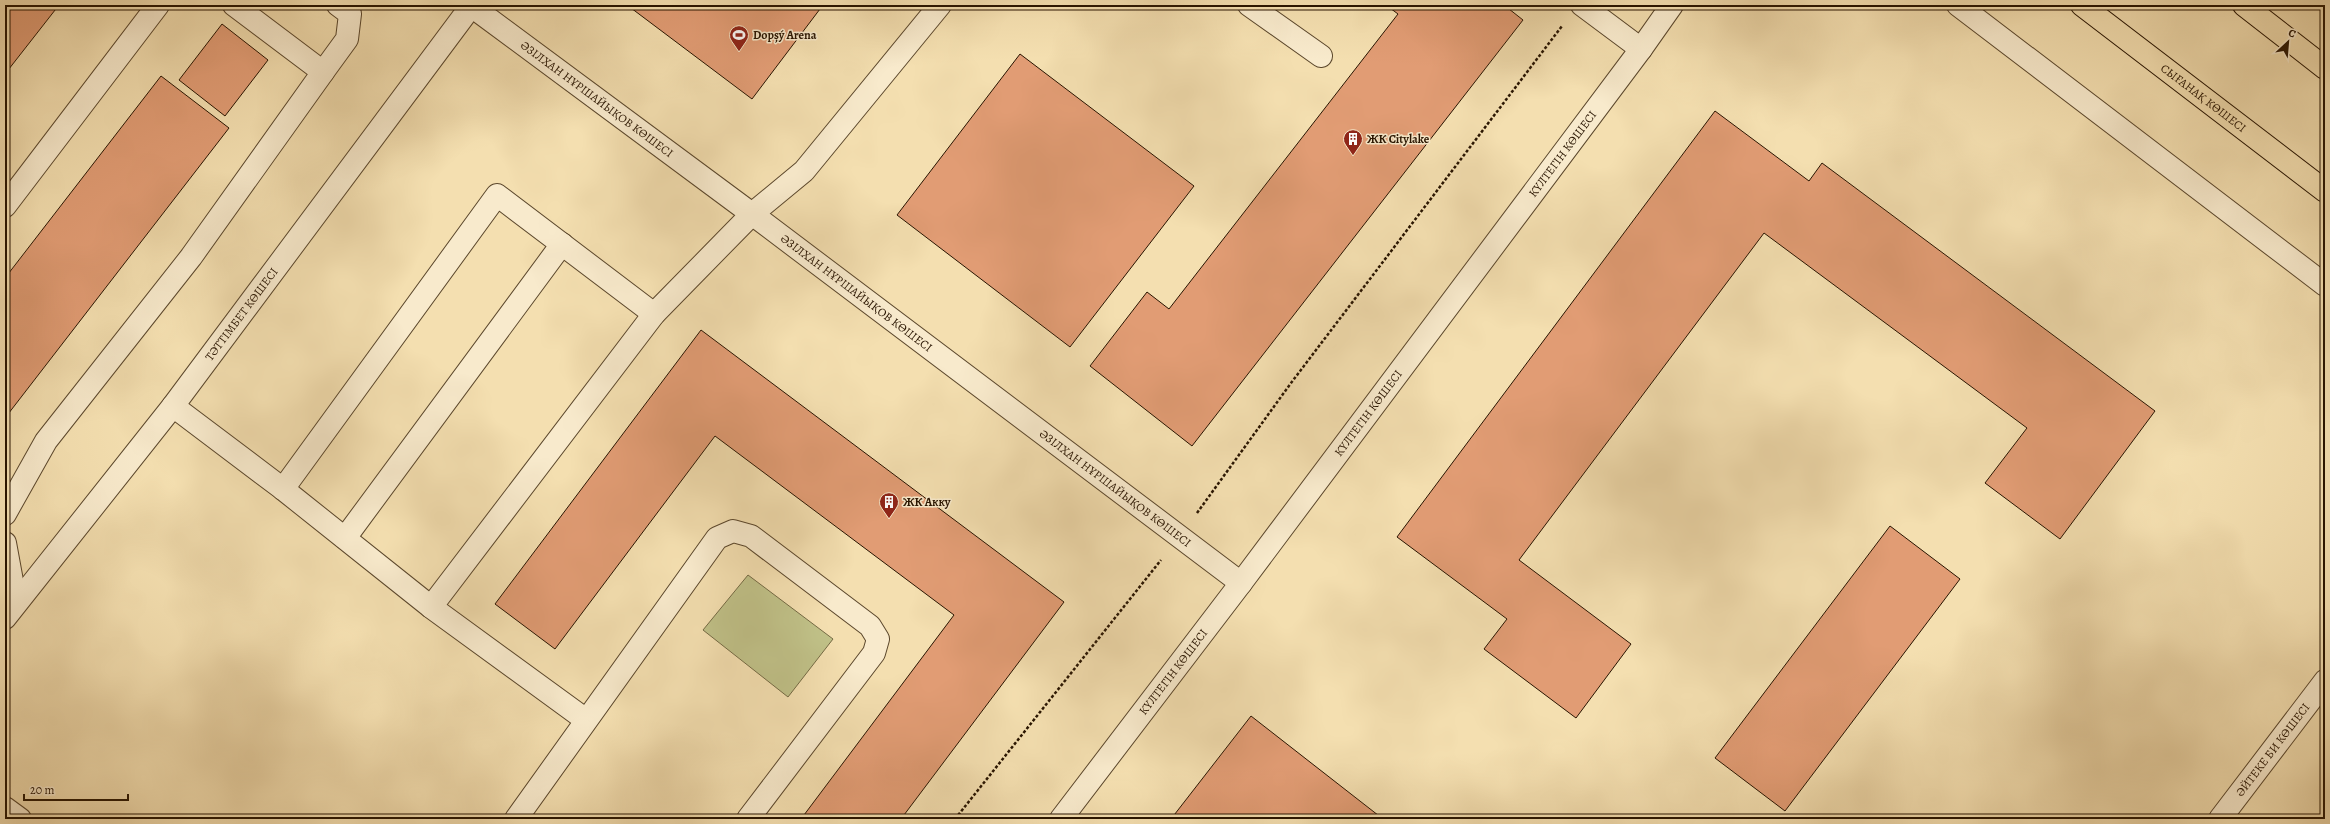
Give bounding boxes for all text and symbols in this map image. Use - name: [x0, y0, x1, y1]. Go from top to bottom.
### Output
- north arrow: [2268, 22, 2308, 62]
- sports icon: Dopșý Arena: [728, 24, 750, 52]
- text: С: [2286, 25, 2299, 42]
- place label: Dopșý Arena: [753, 27, 817, 43]
- street label: ӘЗІЛХАН НҰРШАЙЫҚОВ КӨШЕСІ: [517, 37, 677, 161]
- street label: СЫҒАНАҚ КӨШЕСІ: [2157, 60, 2250, 136]
- street label: КҮЛТЕГІН КӨШЕСІ: [1525, 107, 1600, 200]
- building icon: ЖК Citylake: [1342, 128, 1364, 156]
- place label: ЖК Citylake: [1367, 131, 1430, 147]
- street label: ӘЗІЛХАН НҰРШАЙЫҚОВ КӨШЕСІ: [777, 230, 936, 355]
- street label: ТӘТТІМБЕТ КӨШЕСІ: [201, 264, 282, 364]
- street label: КҮЛТЕГІН КӨШЕСІ: [1331, 367, 1406, 460]
- street label: ӘЗІЛХАН НҰРШАЙЫҚОВ КӨШЕСІ: [1036, 426, 1194, 551]
- building icon: ЖК Акку: [878, 491, 900, 519]
- place label: ЖК Акку: [903, 494, 951, 510]
- street label: КҮЛТЕГІН КӨШЕСІ: [1135, 626, 1211, 718]
- street label: ӘЙТЕКЕ БИ КӨШЕСІ: [2232, 700, 2313, 800]
- scale bar: [24, 776, 128, 802]
- text: 20 m: [30, 782, 54, 798]

